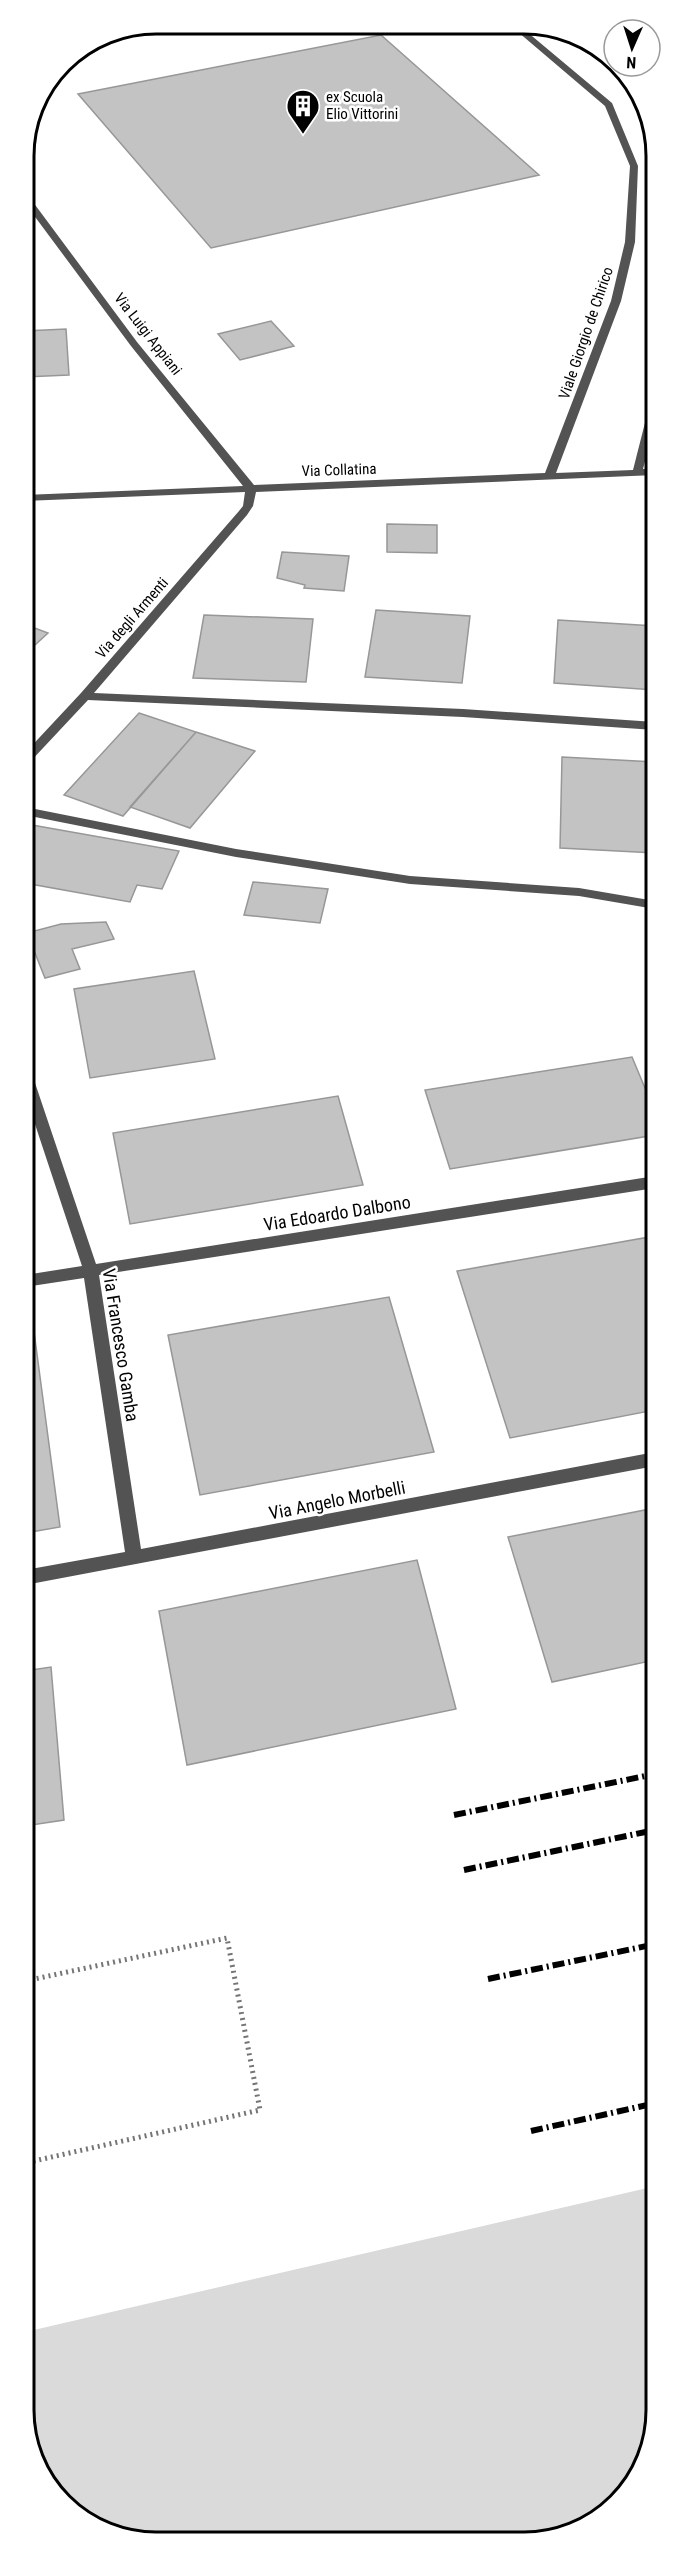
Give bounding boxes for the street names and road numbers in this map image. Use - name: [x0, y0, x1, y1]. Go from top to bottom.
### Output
- street label: Viale Giorgio de Chirico: [555, 265, 617, 401]
- street label: Via Luigi Appiani: [110, 289, 186, 379]
- street label: Via Collatina: [301, 460, 377, 480]
- street label: Via degli Armenti: [92, 574, 172, 662]
- street label: Via Edoardo Dalbono: [262, 1191, 412, 1235]
- street label: Via Francesco Gamba: [99, 1267, 143, 1423]
- street label: Via Angelo Morbelli: [267, 1476, 407, 1524]

